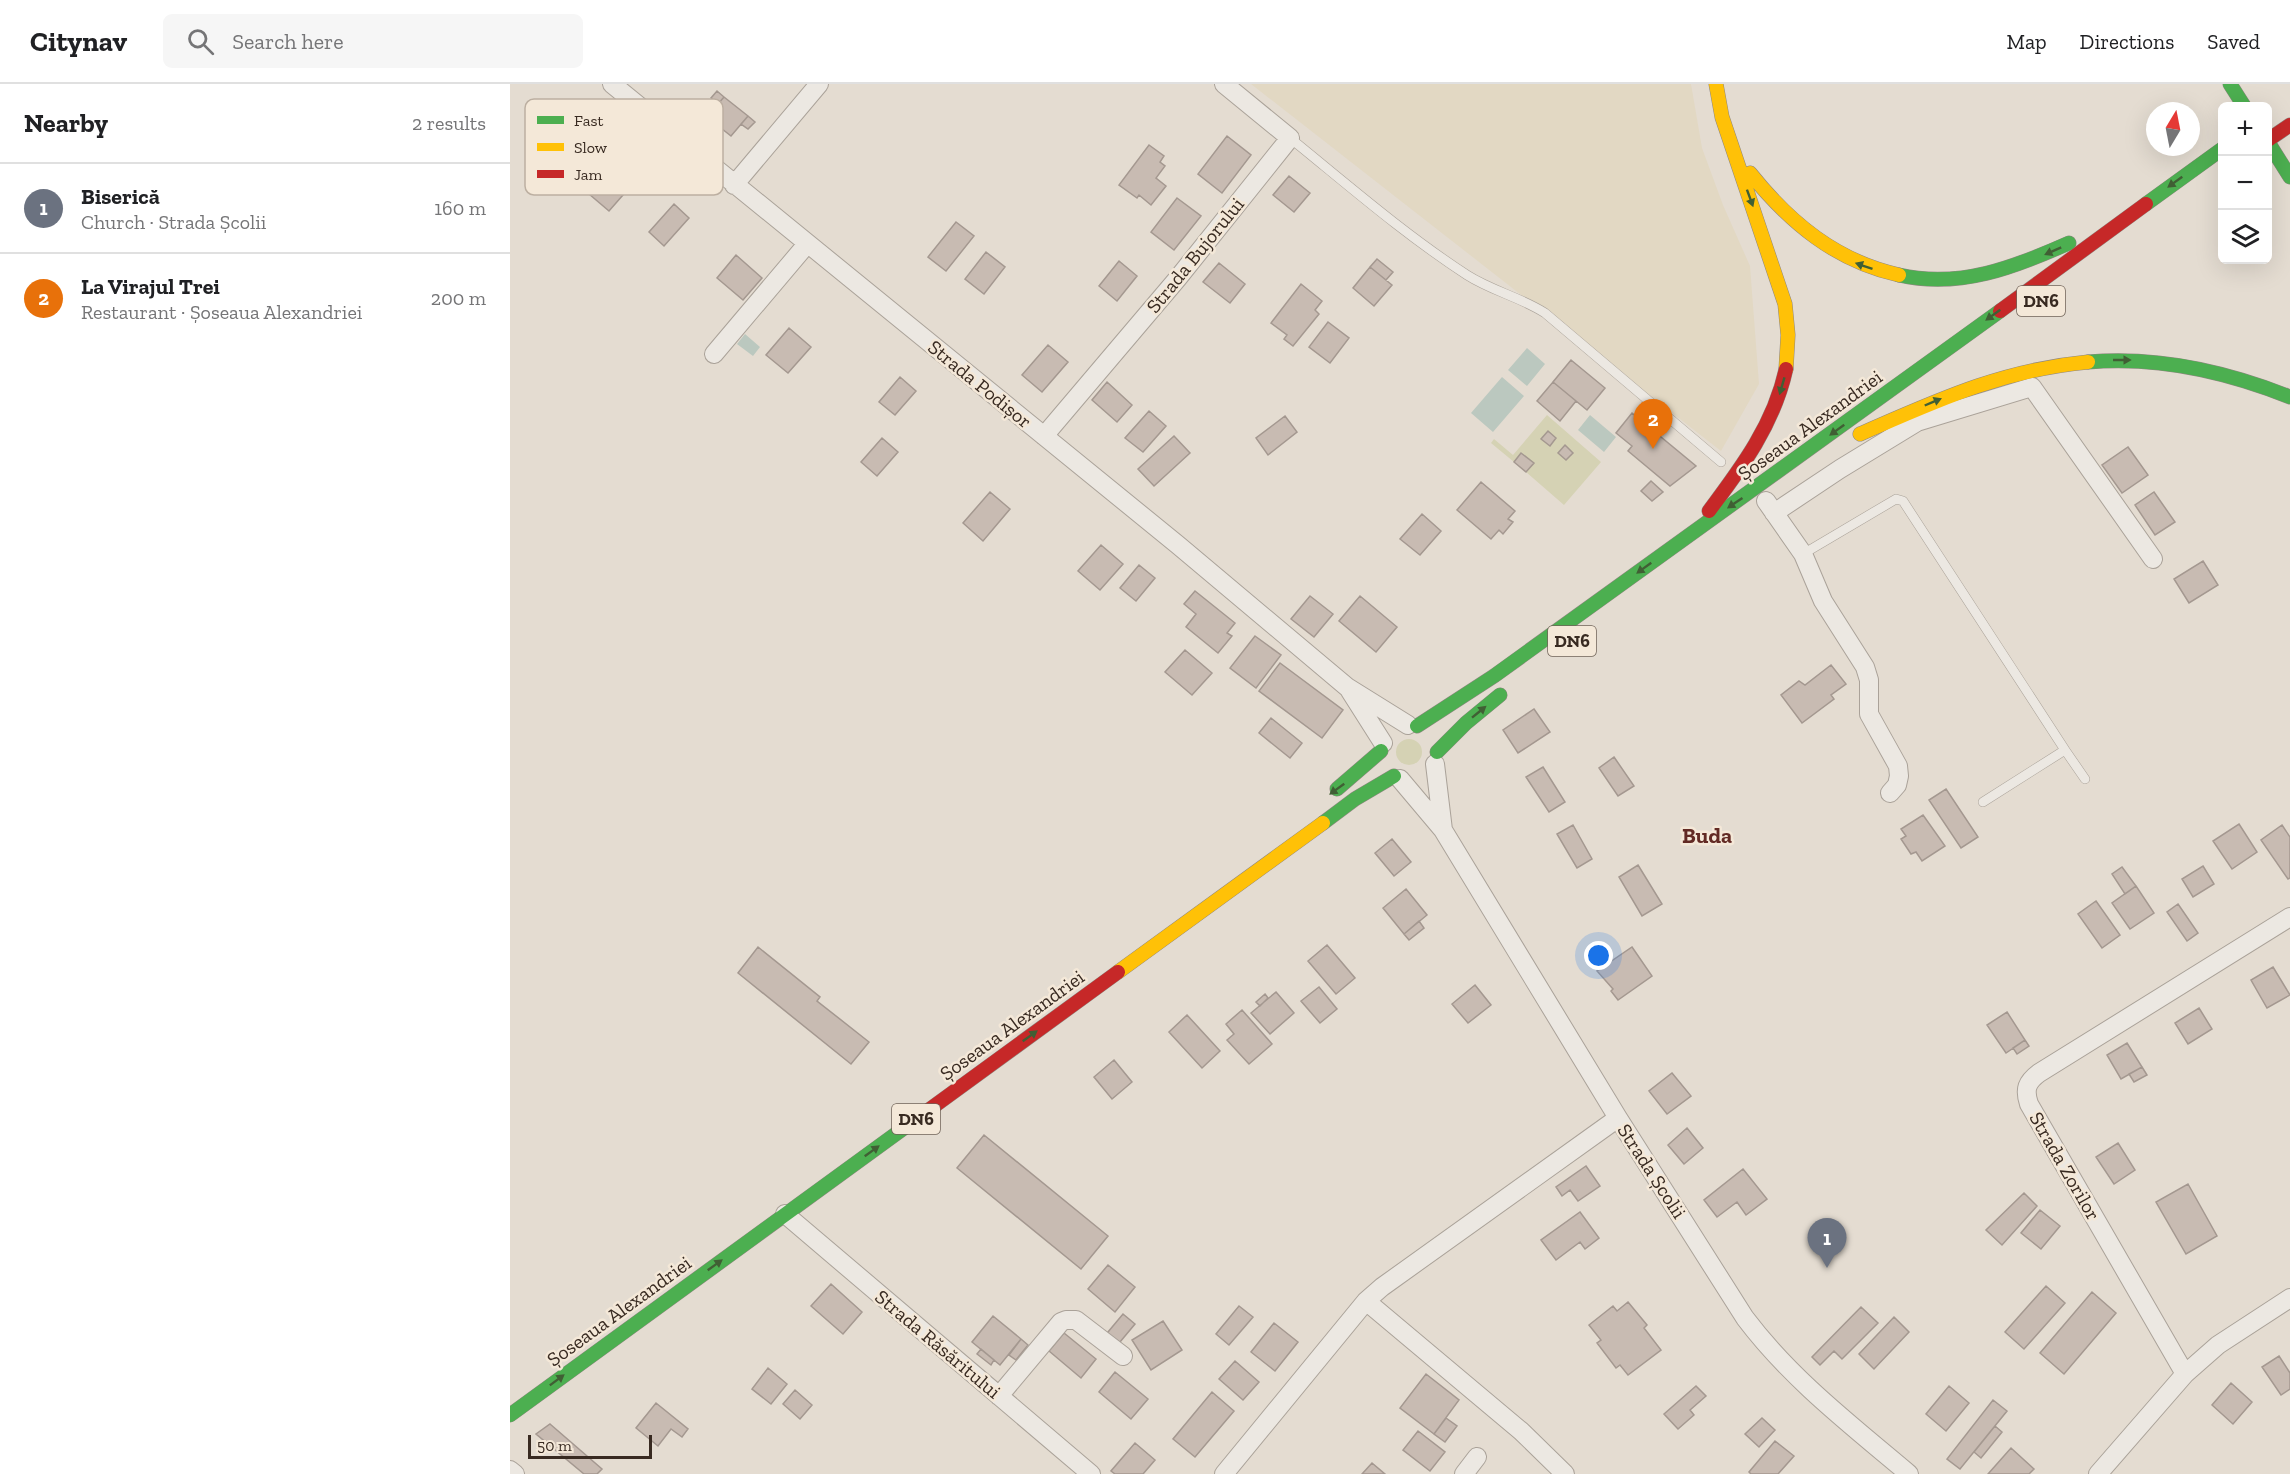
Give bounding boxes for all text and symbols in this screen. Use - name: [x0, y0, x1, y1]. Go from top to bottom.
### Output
- search box: [163, 14, 583, 68]
- text: Citynav: [30, 25, 127, 58]
- icon: search: [184, 25, 217, 58]
- text: Search here: [232, 28, 344, 55]
- text: Map: [2007, 29, 2047, 54]
- text: Directions: [2080, 29, 2174, 54]
- text: Saved: [2207, 29, 2260, 54]
- legend: [525, 99, 723, 195]
- north arrow: [2146, 102, 2200, 156]
- map controls: [2218, 102, 2272, 264]
- button: +: [2218, 102, 2272, 156]
- text: Nearby: [24, 107, 108, 139]
- text: 2 results: [412, 111, 486, 135]
- text: Fast: [574, 111, 603, 130]
- text: Slow: [574, 138, 608, 157]
- button: −: [2218, 156, 2272, 210]
- text: Jam: [574, 165, 603, 184]
- one-way arrow: [2167, 176, 2183, 188]
- text: Biserică: [81, 183, 160, 210]
- one-way arrow: [1745, 190, 1755, 208]
- street label: Strada Bujorului: [1141, 192, 1249, 318]
- text: 1: [39, 196, 48, 220]
- text: 160 m: [434, 196, 486, 220]
- text: Church · Strada Școlii: [81, 210, 266, 234]
- button: layers: [2218, 210, 2272, 264]
- one-way arrow: [2044, 246, 2061, 255]
- one-way arrow: [1855, 260, 1873, 270]
- text: La Virajul Trei: [81, 273, 220, 300]
- text: 2: [38, 286, 49, 310]
- text: 200 m: [431, 286, 486, 310]
- road number: DN6: [2017, 286, 2065, 316]
- text: Restaurant · Șoseaua Alexandriei: [81, 300, 362, 324]
- one-way arrow: [1986, 309, 2002, 321]
- street label: Strada Podișor: [923, 335, 1037, 433]
- one-way arrow: [2113, 355, 2132, 365]
- street label: Șoseaua Alexandriei: [1733, 364, 1887, 485]
- one-way arrow: [1777, 378, 1786, 396]
- one-way arrow: [1925, 397, 1943, 407]
- pin: 2: [1634, 400, 1672, 449]
- one-way arrow: [1829, 424, 1845, 436]
- one-way arrow: [1727, 497, 1743, 508]
- one-way arrow: [1636, 561, 1651, 573]
- road number: DN6: [1548, 626, 1596, 656]
- one-way arrow: [1471, 705, 1487, 718]
- one-way arrow: [1329, 783, 1345, 795]
- district label: Buda: [1682, 822, 1732, 849]
- your location: [1584, 941, 1613, 970]
- street label: Șoseaua Alexandriei: [935, 964, 1089, 1085]
- one-way arrow: [1022, 1031, 1038, 1042]
- road number: DN6: [892, 1104, 940, 1134]
- street label: Strada Zorilor: [2024, 1108, 2106, 1224]
- street label: Strada Școlii: [1613, 1119, 1692, 1223]
- one-way arrow: [864, 1145, 880, 1157]
- pin: 1: [1808, 1218, 1846, 1268]
- street label: Șoseaua Alexandriei: [542, 1250, 696, 1371]
- one-way arrow: [707, 1260, 722, 1272]
- street label: Strada Răsăritului: [870, 1284, 1006, 1404]
- one-way arrow: [548, 1374, 564, 1386]
- scale bar: [528, 1432, 652, 1460]
- text: 50 m: [537, 1436, 572, 1455]

